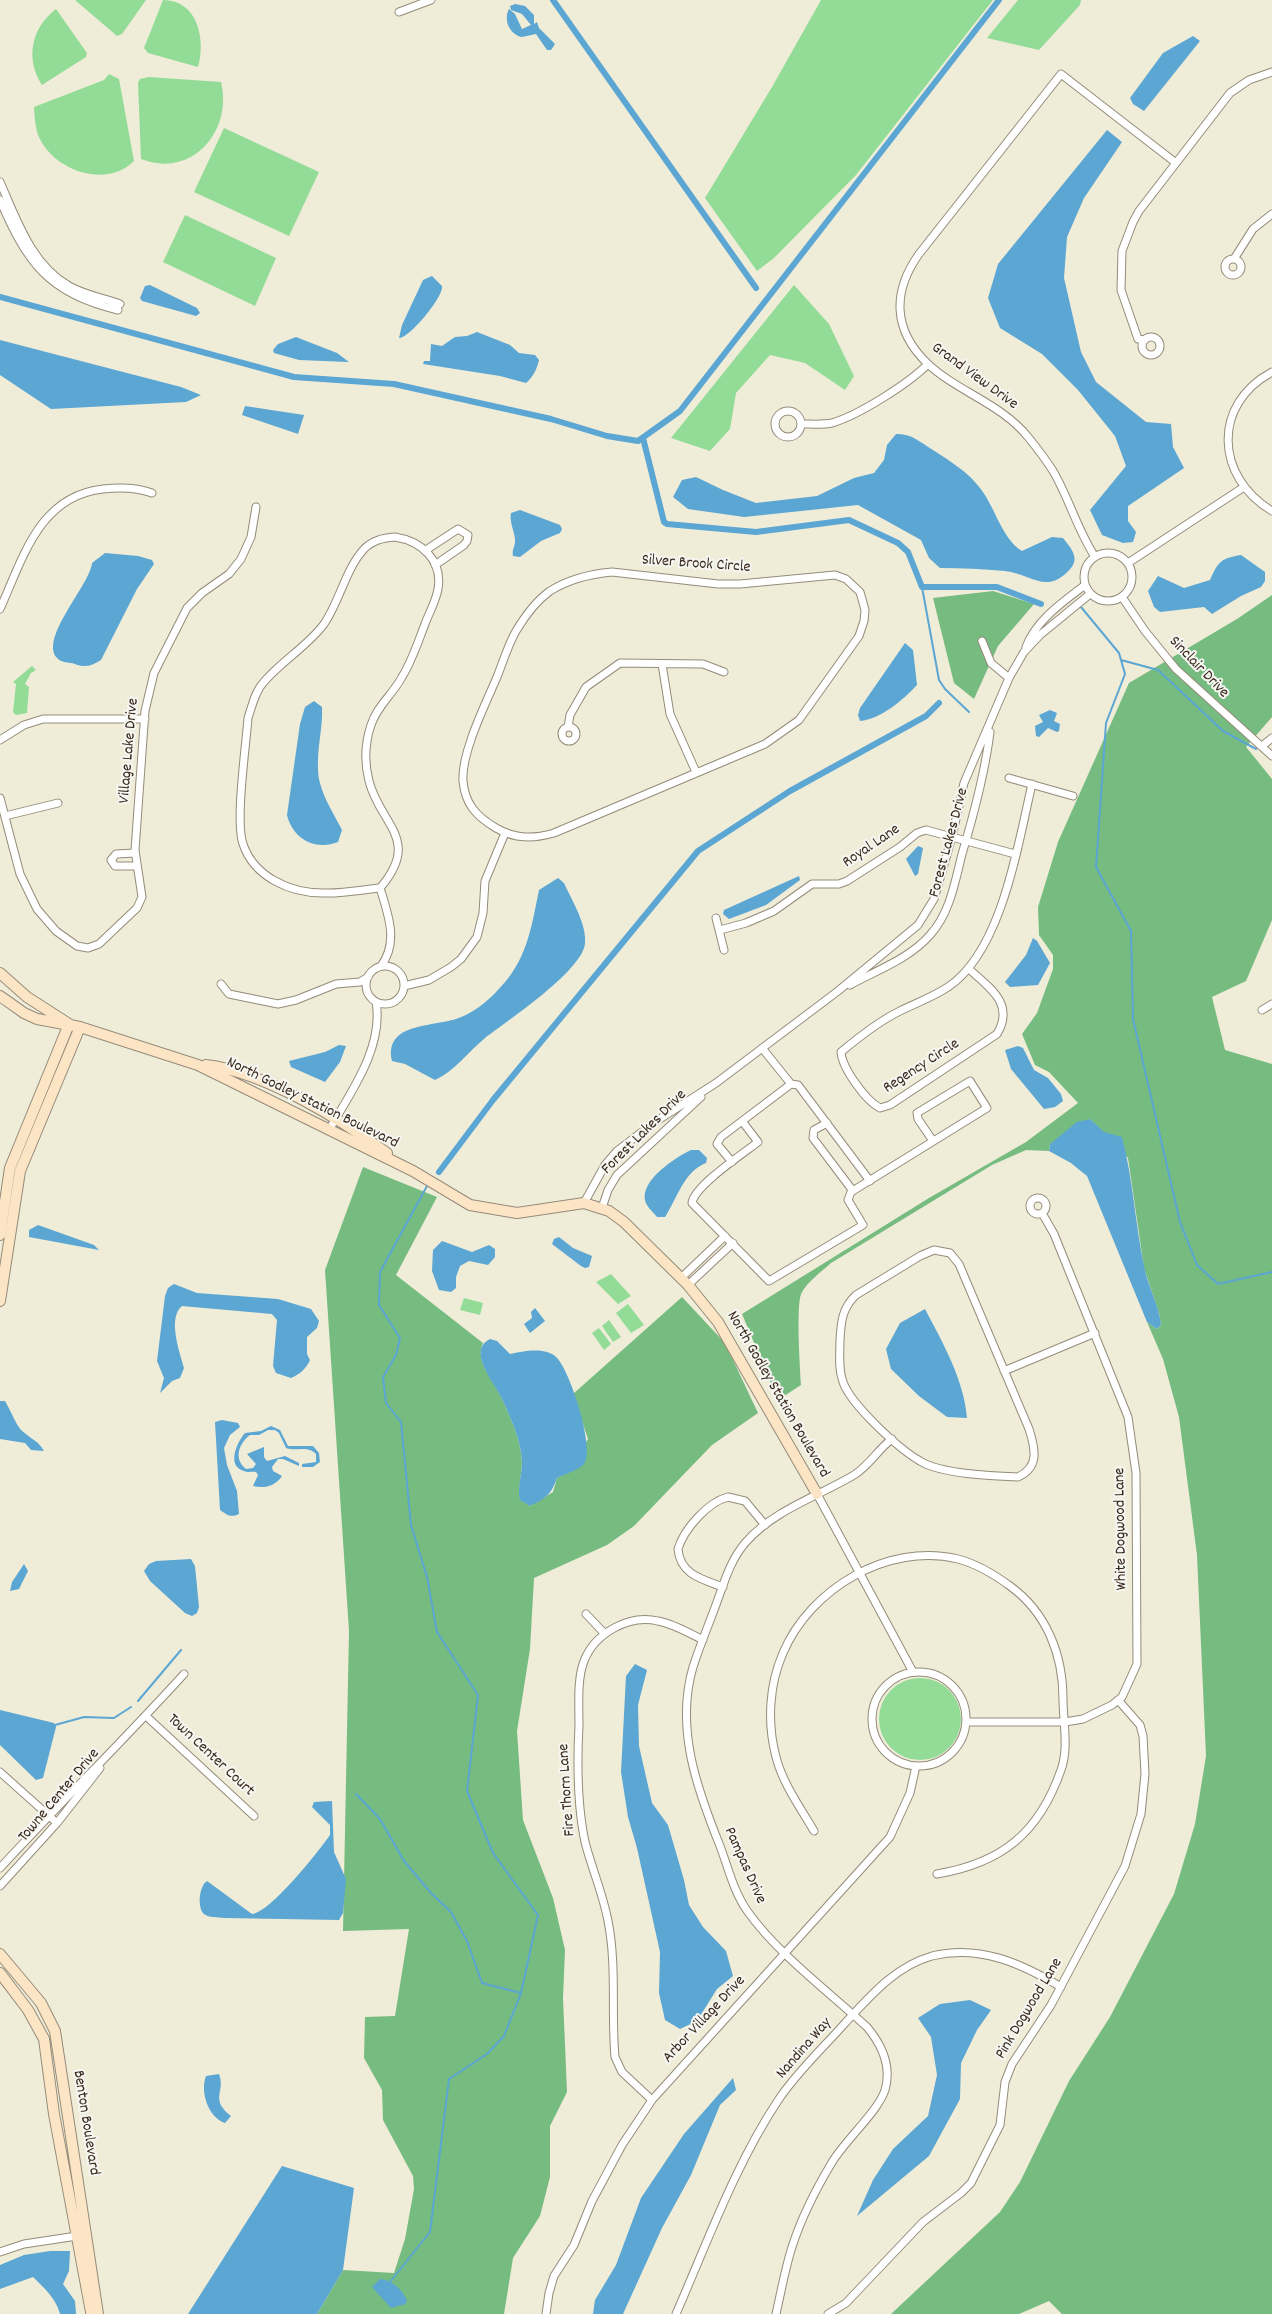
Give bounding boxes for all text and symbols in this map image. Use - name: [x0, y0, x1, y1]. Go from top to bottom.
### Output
- street label: Grand View Drive: [927, 339, 1021, 415]
- street label: Silver Brook Circle: [641, 552, 751, 578]
- street label: Sinclair Drive: [1164, 633, 1232, 703]
- street label: Village Lake Drive: [116, 698, 144, 804]
- street label: Forest Lakes Drive: [926, 786, 974, 900]
- street label: Royal Lane: [840, 821, 904, 873]
- street label: Regency Circle: [880, 1035, 964, 1099]
- street label: North Godley Station Boulevard: [223, 1054, 401, 1154]
- street label: Forest Lakes Drive: [598, 1086, 692, 1180]
- street label: North Godley Station Boulevard: [721, 1308, 833, 1482]
- street label: White Dogwood Lane: [1111, 1468, 1133, 1590]
- street label: Town Center Court: [162, 1711, 258, 1801]
- street label: Fire Thorn Lane: [555, 1743, 581, 1837]
- street label: Towne Center Drive: [15, 1745, 105, 1847]
- street label: Pampas Drive: [719, 1825, 769, 1907]
- street label: Pink Dogwood Lane: [992, 1955, 1068, 2063]
- street label: Arbor Village Drive: [660, 1972, 750, 2068]
- street label: Nandina Way: [773, 2014, 837, 2084]
- street label: Benton Boulevard: [67, 2069, 103, 2177]

